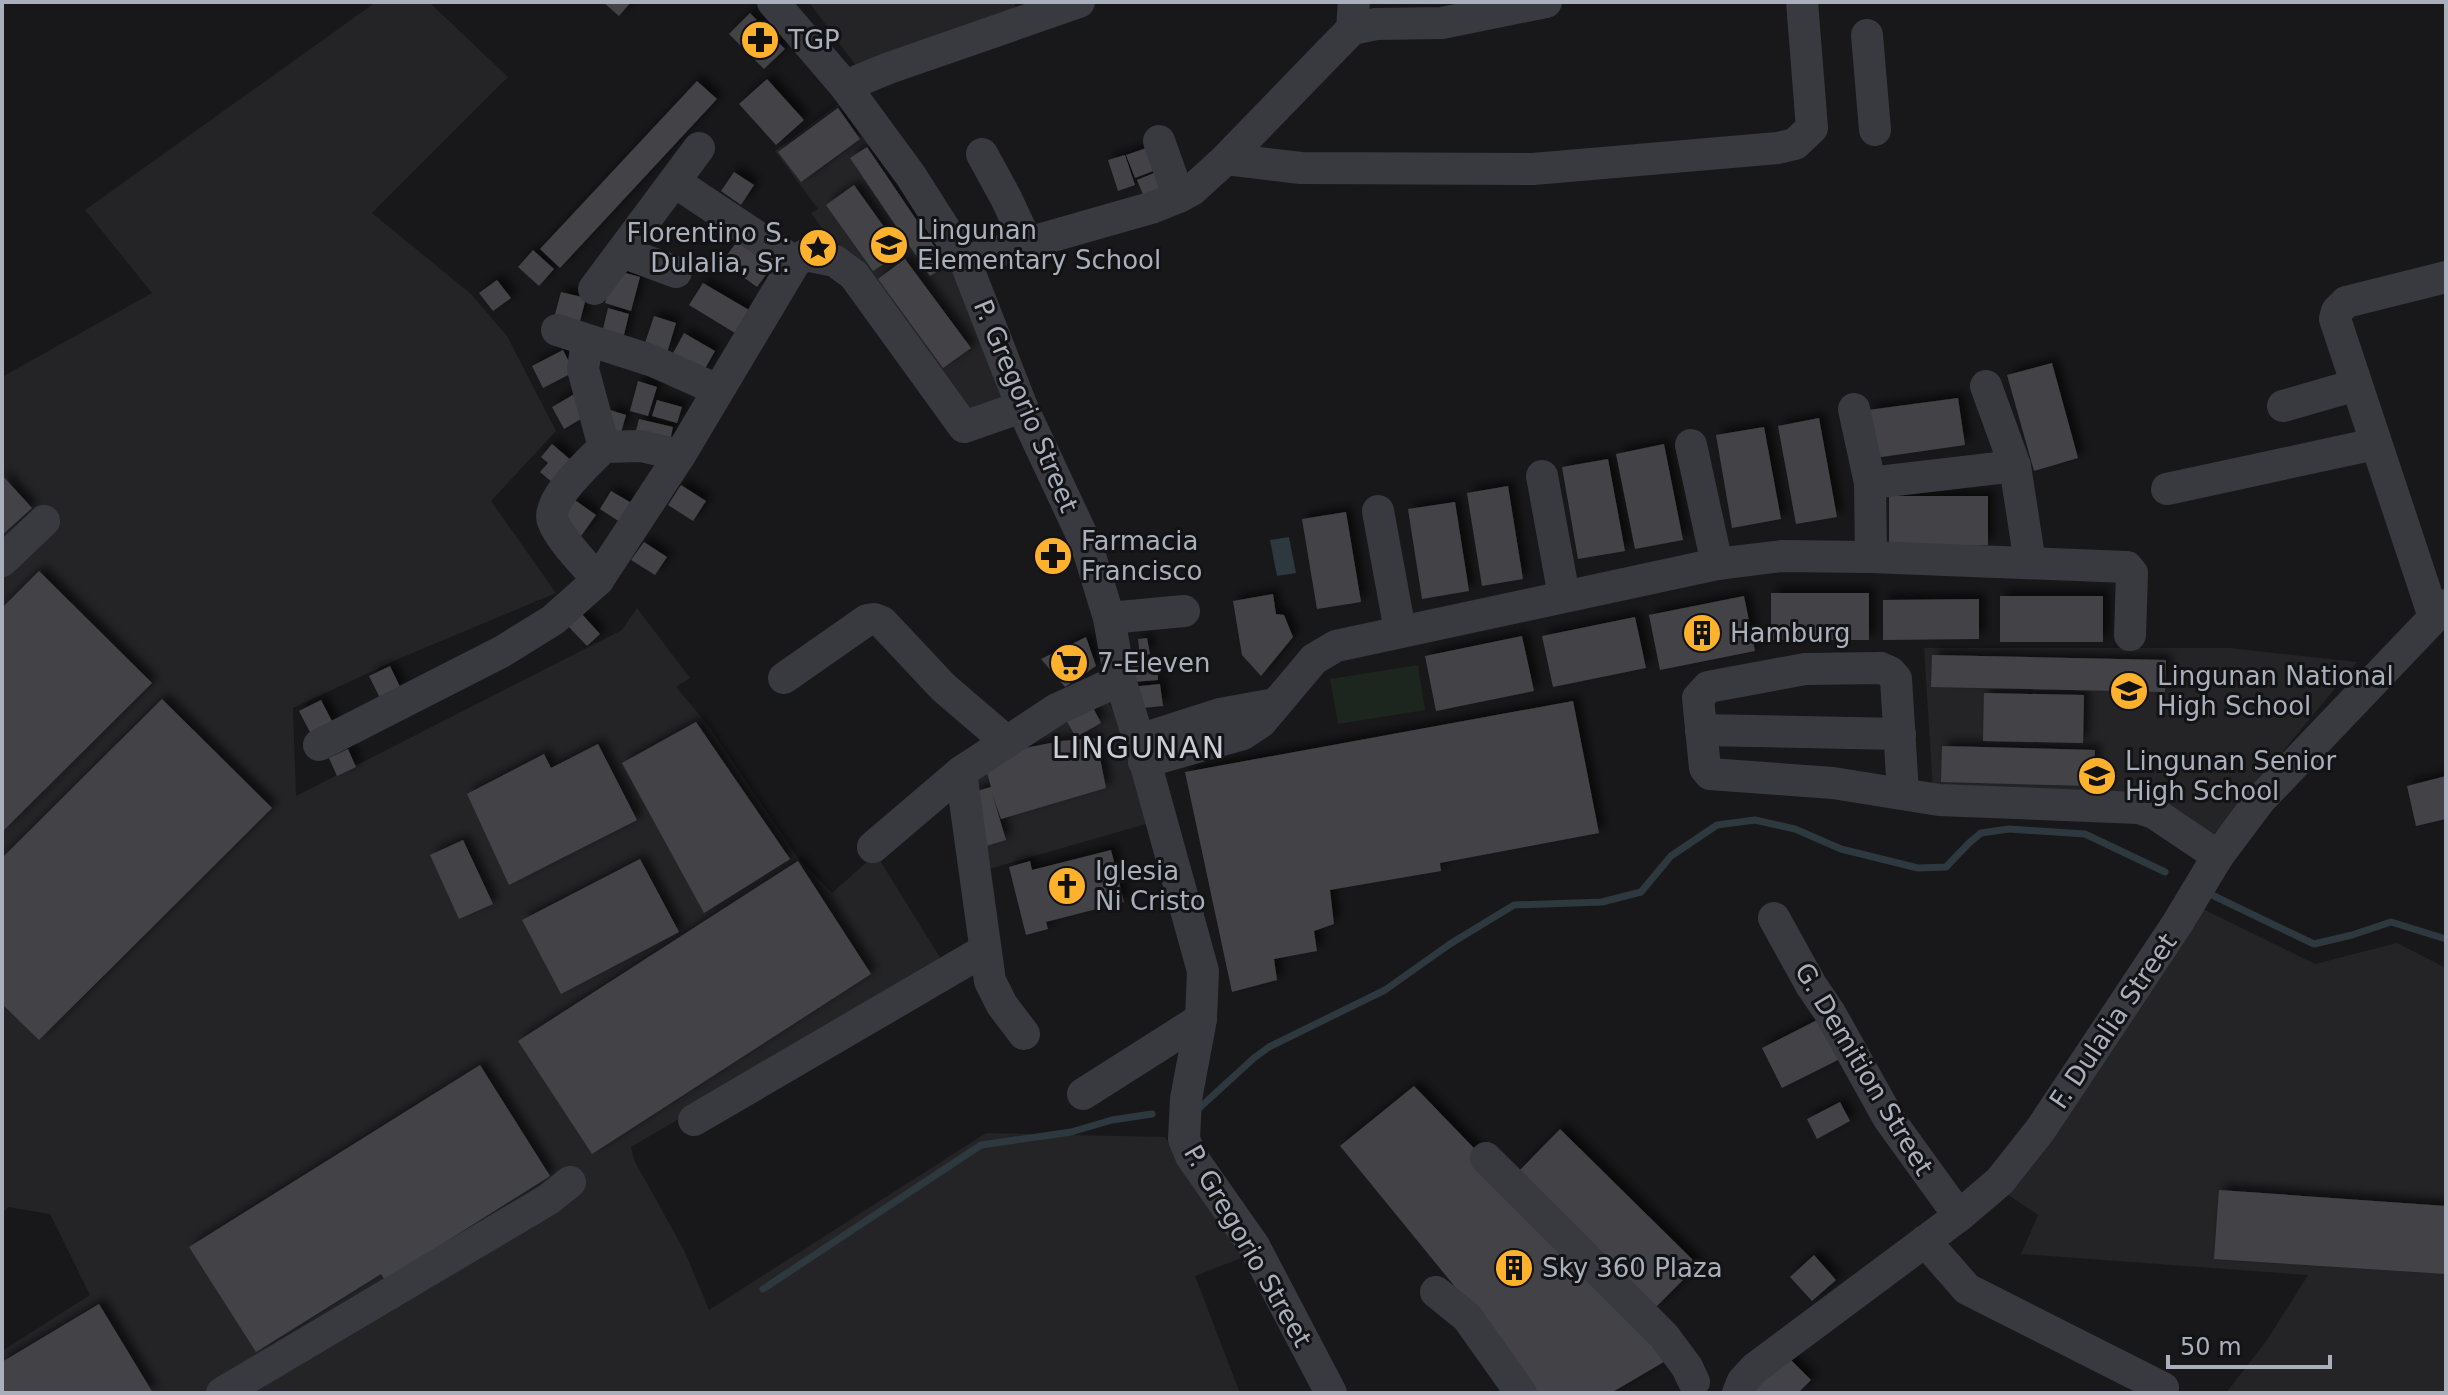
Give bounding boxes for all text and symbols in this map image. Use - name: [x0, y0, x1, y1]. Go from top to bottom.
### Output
- pharmacy icon: TGP: [739, 19, 781, 61]
- place label: TGP: [787, 25, 840, 55]
- place label: Lingunan Elementary School: [917, 215, 1161, 275]
- place label: Florentino S. Dulalia, Sr.: [626, 218, 790, 278]
- school or university icon: Lingunan Elementary School: [868, 224, 910, 266]
- place icon: Florentino S. Dulalia, Sr.: [797, 227, 839, 269]
- street label: P. Gregorio Street: [968, 295, 1084, 517]
- place label: Farmacia Francisco: [1081, 526, 1202, 586]
- pharmacy icon: Farmacia Francisco: [1032, 535, 1074, 577]
- building icon: Hamburg: [1681, 612, 1723, 654]
- place label: Hamburg: [1730, 618, 1851, 648]
- supermarket icon: 7-Eleven: [1048, 642, 1090, 684]
- place label: 7-Eleven: [1097, 648, 1210, 678]
- place label: Lingunan National High School: [2157, 661, 2394, 721]
- school or university icon: Lingunan National High School: [2108, 670, 2150, 712]
- district label: LINGUNAN: [1052, 730, 1226, 765]
- place label: Lingunan Senior High School: [2125, 746, 2336, 806]
- school or university icon: Lingunan Senior High School: [2076, 755, 2118, 797]
- place label: Iglesia Ni Cristo: [1095, 856, 1206, 916]
- church icon: Iglesia Ni Cristo: [1046, 865, 1088, 907]
- street label: F. Dulalia Street: [2043, 928, 2183, 1114]
- street label: G. Demition Street: [1789, 957, 1939, 1181]
- street label: P. Gregorio Street: [1178, 1140, 1318, 1352]
- building icon: Sky 360 Plaza: [1493, 1247, 1535, 1289]
- place label: Sky 360 Plaza: [1542, 1253, 1723, 1283]
- scale bar: [2168, 1319, 2330, 1369]
- text: 50 m: [2180, 1333, 2242, 1361]

